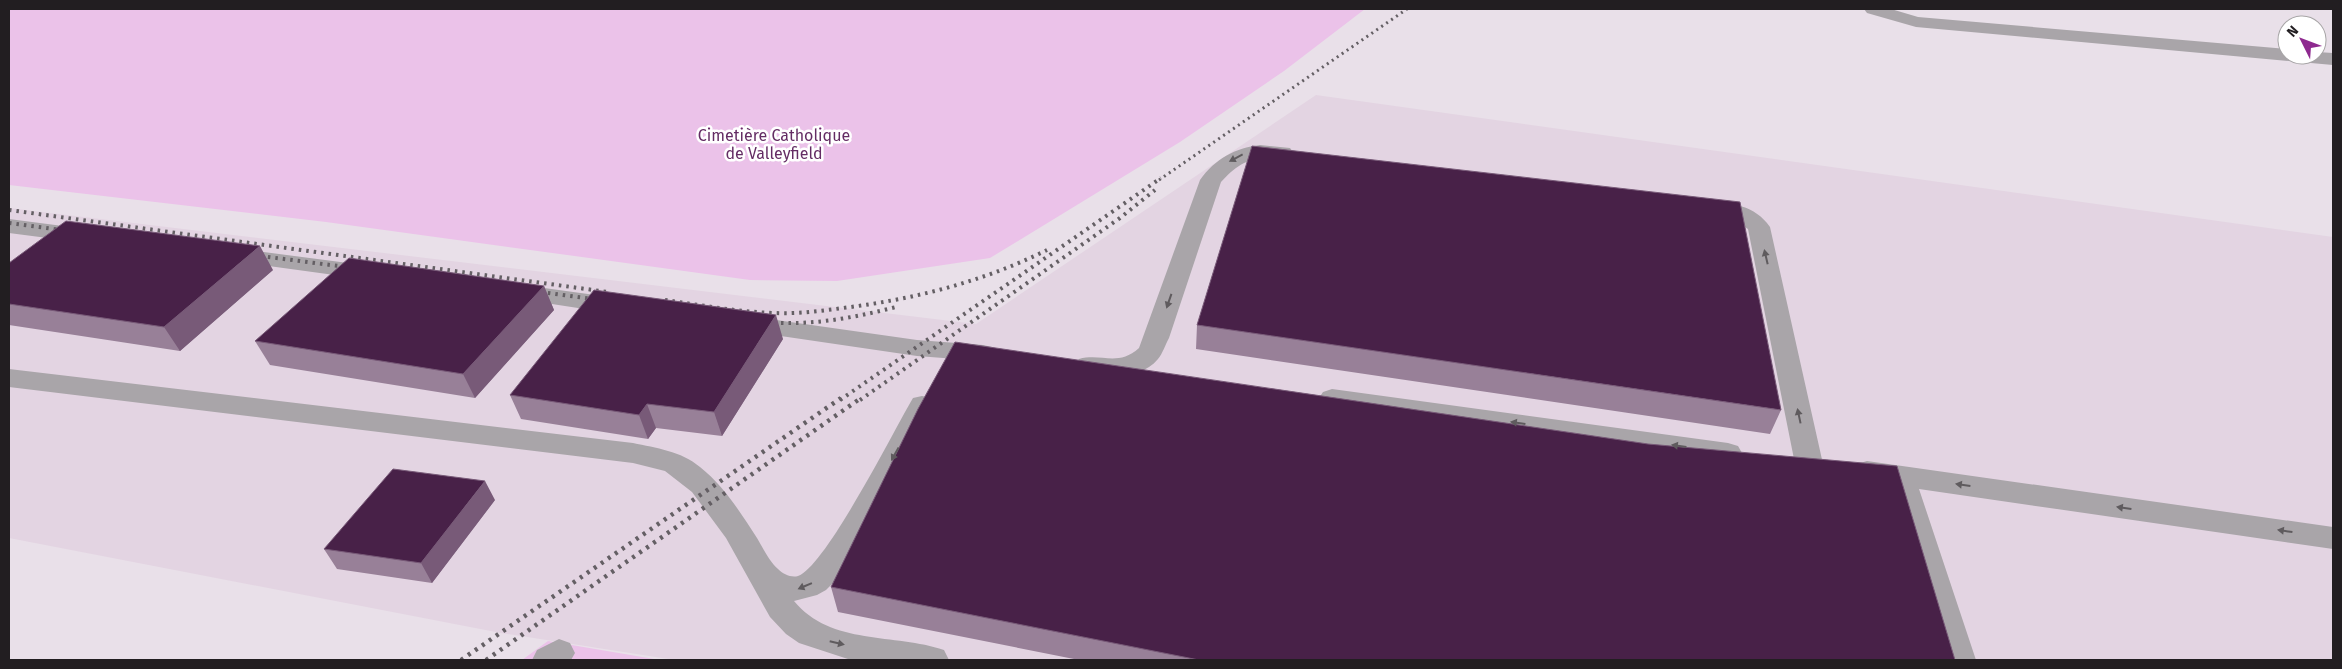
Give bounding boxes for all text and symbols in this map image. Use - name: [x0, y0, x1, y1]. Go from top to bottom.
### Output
- north arrow: [2277, 15, 2327, 65]
- text: N: [2283, 22, 2302, 41]
- park label: Cimetière Catholique de Valleyfield: [698, 126, 850, 163]
- one-way arrow: [1229, 154, 1244, 162]
- one-way arrow: [1762, 249, 1770, 264]
- one-way arrow: [1165, 294, 1173, 309]
- one-way arrow: [1795, 408, 1803, 424]
- one-way arrow: [1509, 419, 1525, 427]
- one-way arrow: [1670, 442, 1686, 450]
- one-way arrow: [890, 447, 899, 461]
- one-way arrow: [1955, 480, 1971, 488]
- one-way arrow: [2116, 504, 2132, 512]
- one-way arrow: [2277, 527, 2293, 535]
- one-way arrow: [798, 582, 812, 590]
- one-way arrow: [830, 639, 845, 647]

